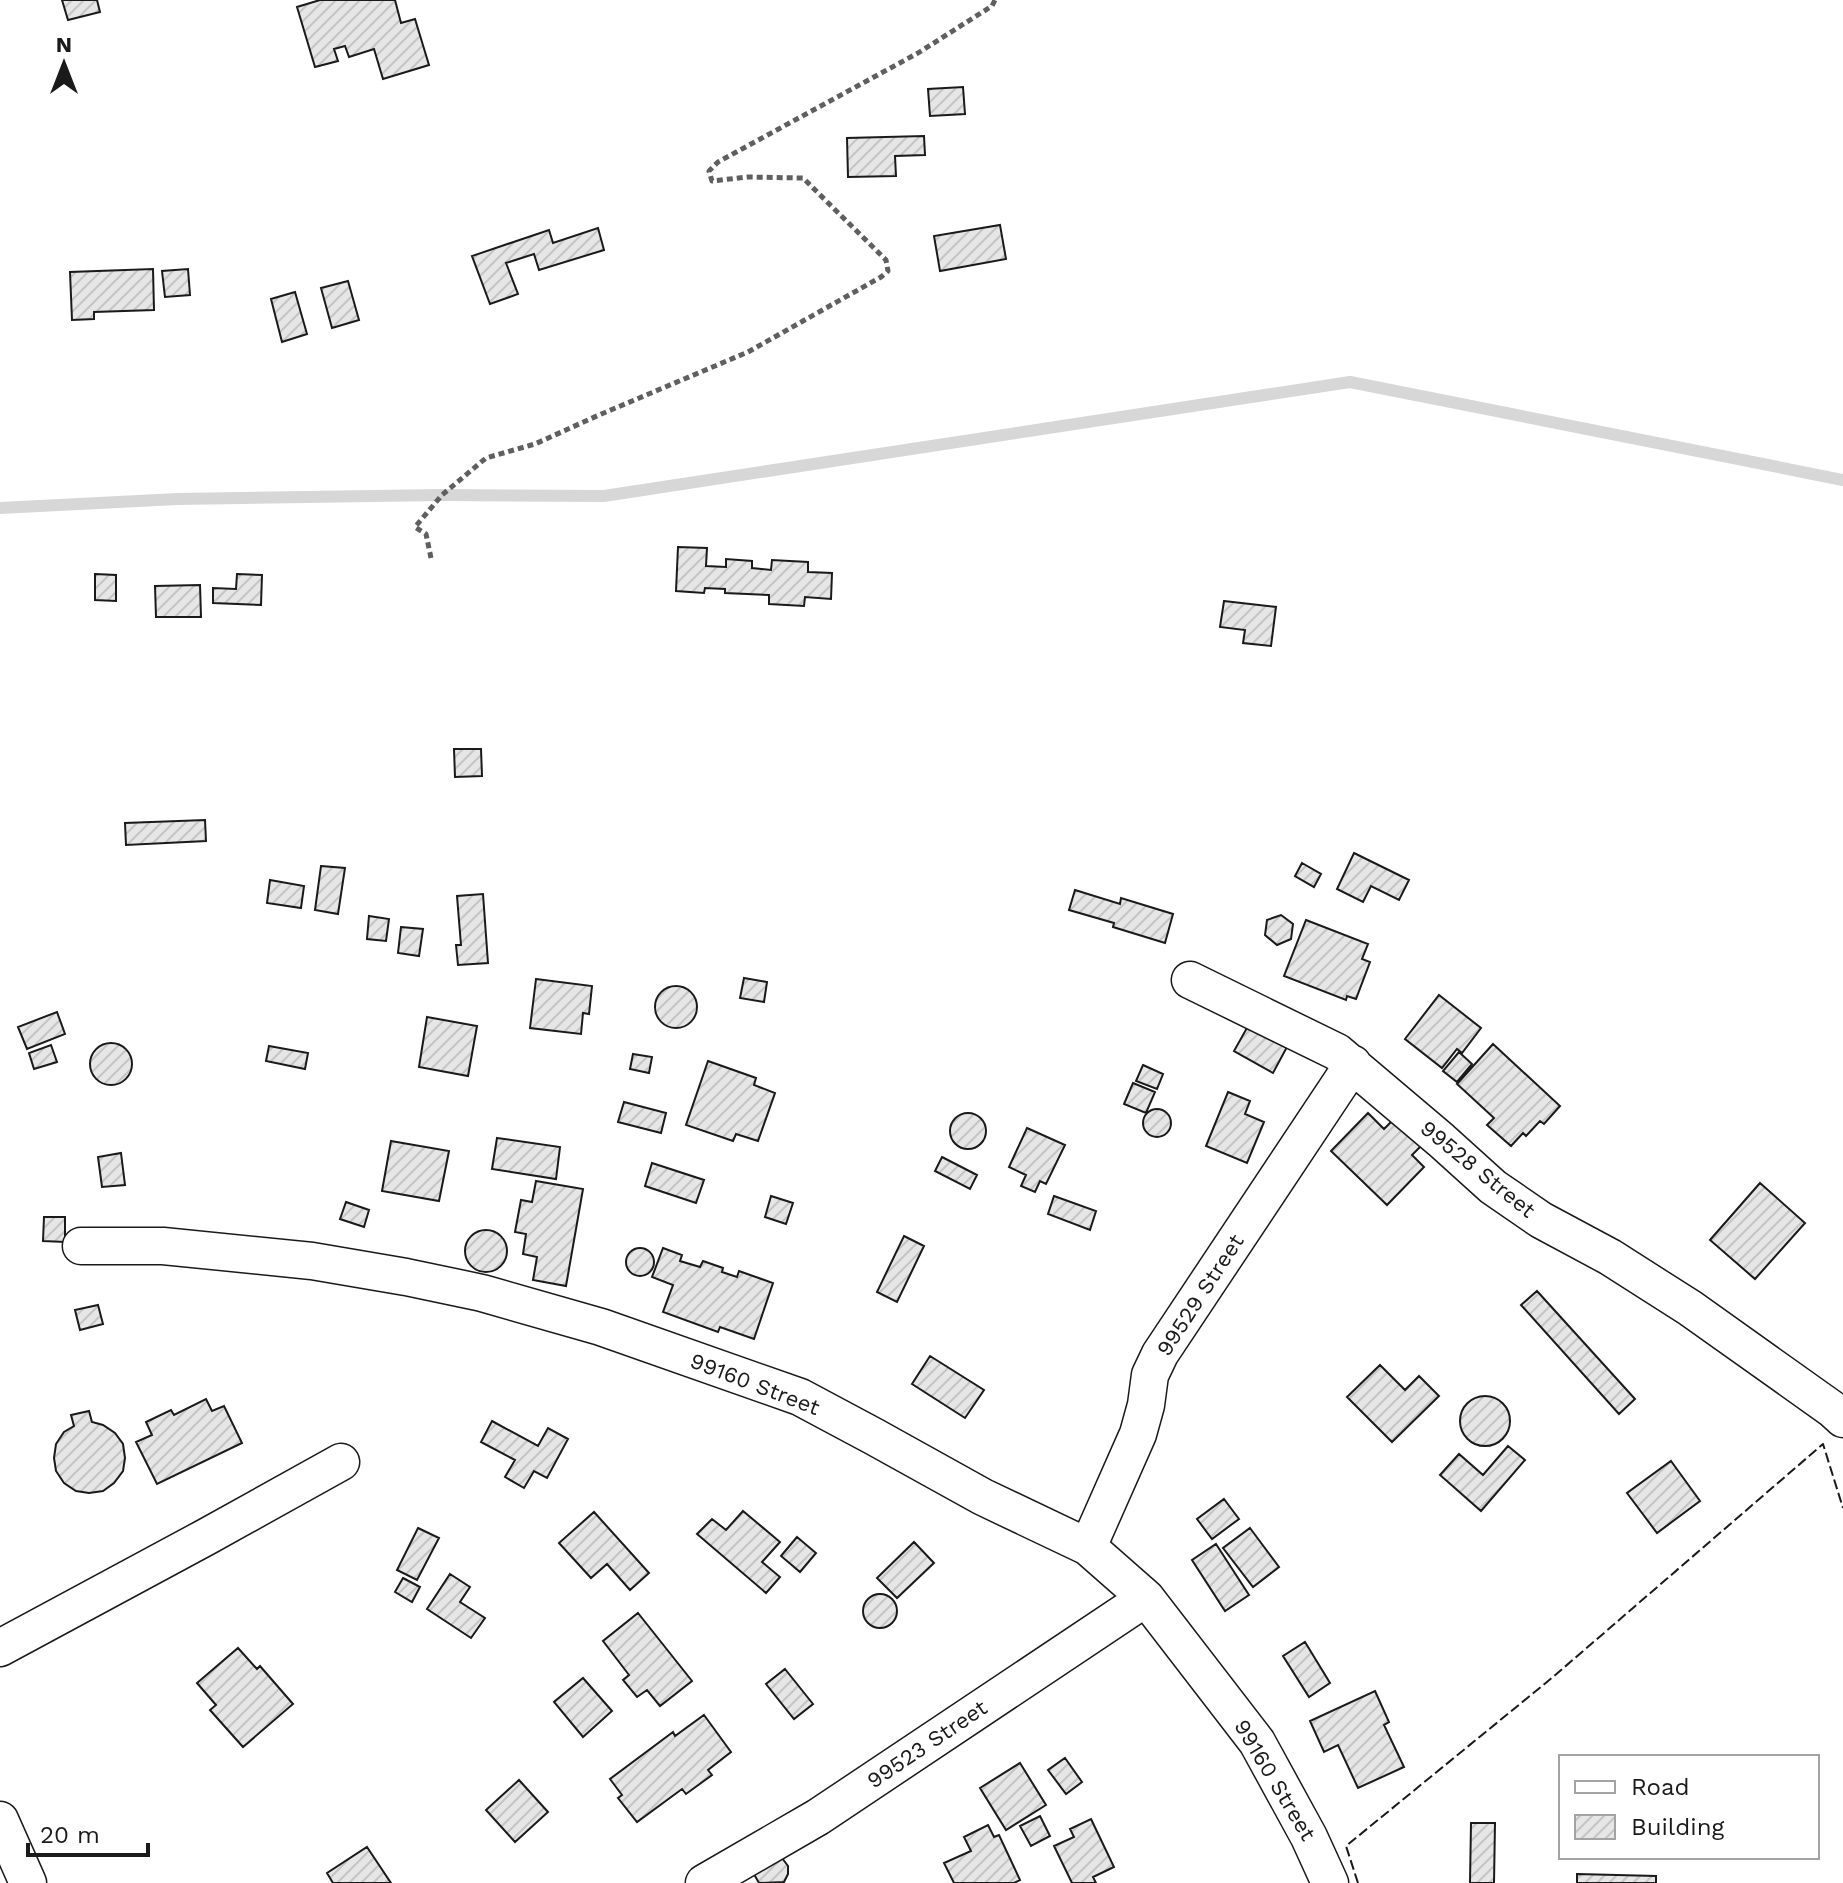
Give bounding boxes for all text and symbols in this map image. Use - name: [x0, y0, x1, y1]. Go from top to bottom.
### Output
- north arrow: [24, 24, 104, 104]
- text: N: [56, 32, 72, 57]
- street label: 99528 Street: [1416, 1115, 1540, 1223]
- street label: 99529 Street: [1151, 1229, 1249, 1361]
- street label: 99160 Street: [687, 1348, 823, 1420]
- street label: 99523 Street: [862, 1695, 992, 1793]
- street label: 99160 Street: [1229, 1715, 1321, 1845]
- legend: [1559, 1755, 1819, 1859]
- text: Road: [1631, 1773, 1690, 1801]
- scale bar: [28, 1807, 148, 1857]
- text: Building: [1631, 1813, 1724, 1841]
- text: 20 m: [40, 1821, 100, 1849]

